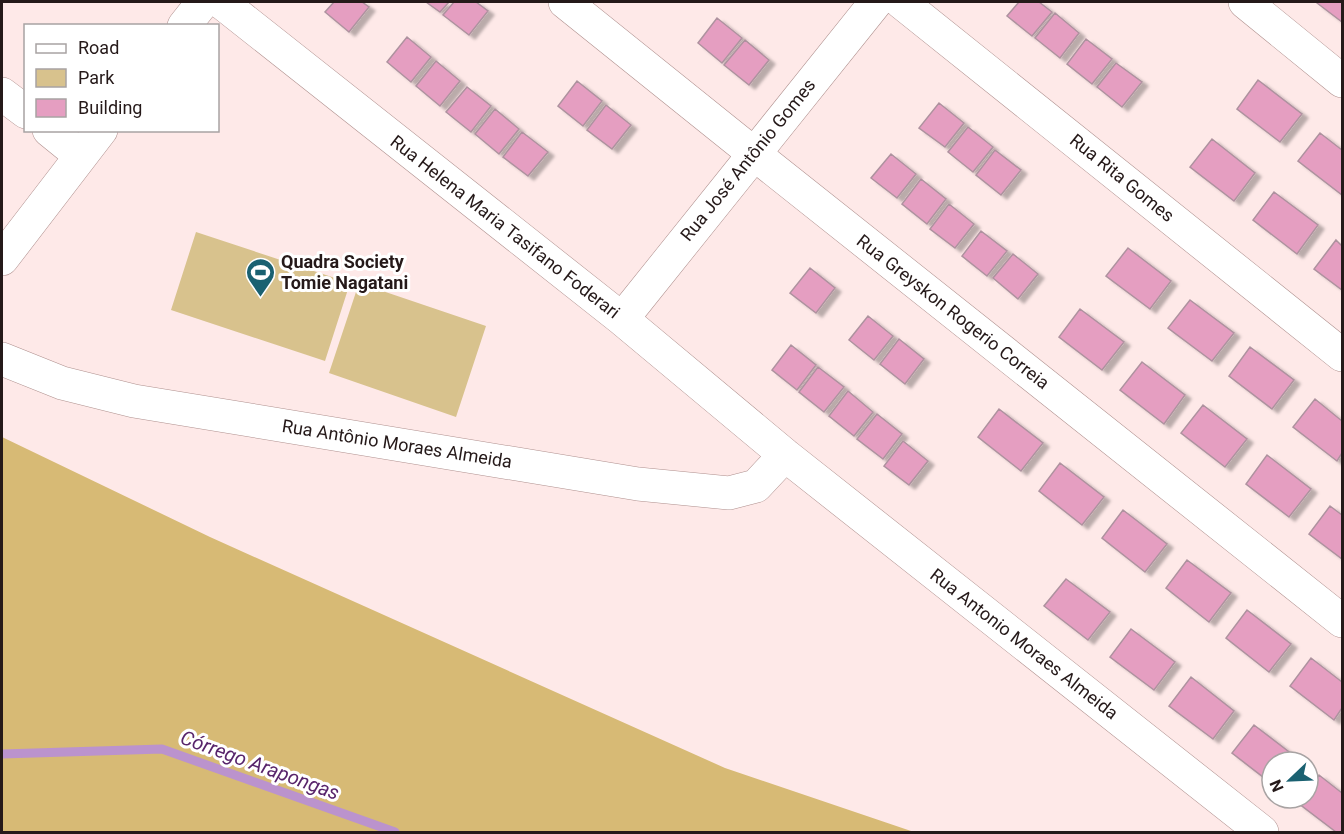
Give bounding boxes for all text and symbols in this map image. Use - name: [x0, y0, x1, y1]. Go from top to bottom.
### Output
- legend: [24, 24, 219, 132]
- text: Road: [78, 37, 119, 58]
- text: Park: [78, 67, 115, 88]
- street label: Rua José Antônio Gomes: [676, 74, 820, 245]
- text: Building: [78, 97, 142, 118]
- street label: Rua Rita Gomes: [1066, 129, 1179, 226]
- street label: Rua Helena Maria Tasifano Foderari: [386, 130, 624, 323]
- street label: Rua Greyskon Rogerio Correia: [853, 230, 1054, 393]
- place label: Quadra Society Tomie Nagatani: [281, 251, 408, 293]
- sports icon: Quadra Society Tomie Nagatani: [244, 256, 276, 298]
- street label: Rua Antônio Moraes Almeida: [281, 415, 514, 472]
- street label: Rua Antonio Moraes Almeida: [926, 564, 1122, 723]
- water label: Córrego Arapongas: [177, 725, 343, 805]
- north arrow: [1260, 750, 1320, 810]
- text: N: [1266, 777, 1288, 795]

